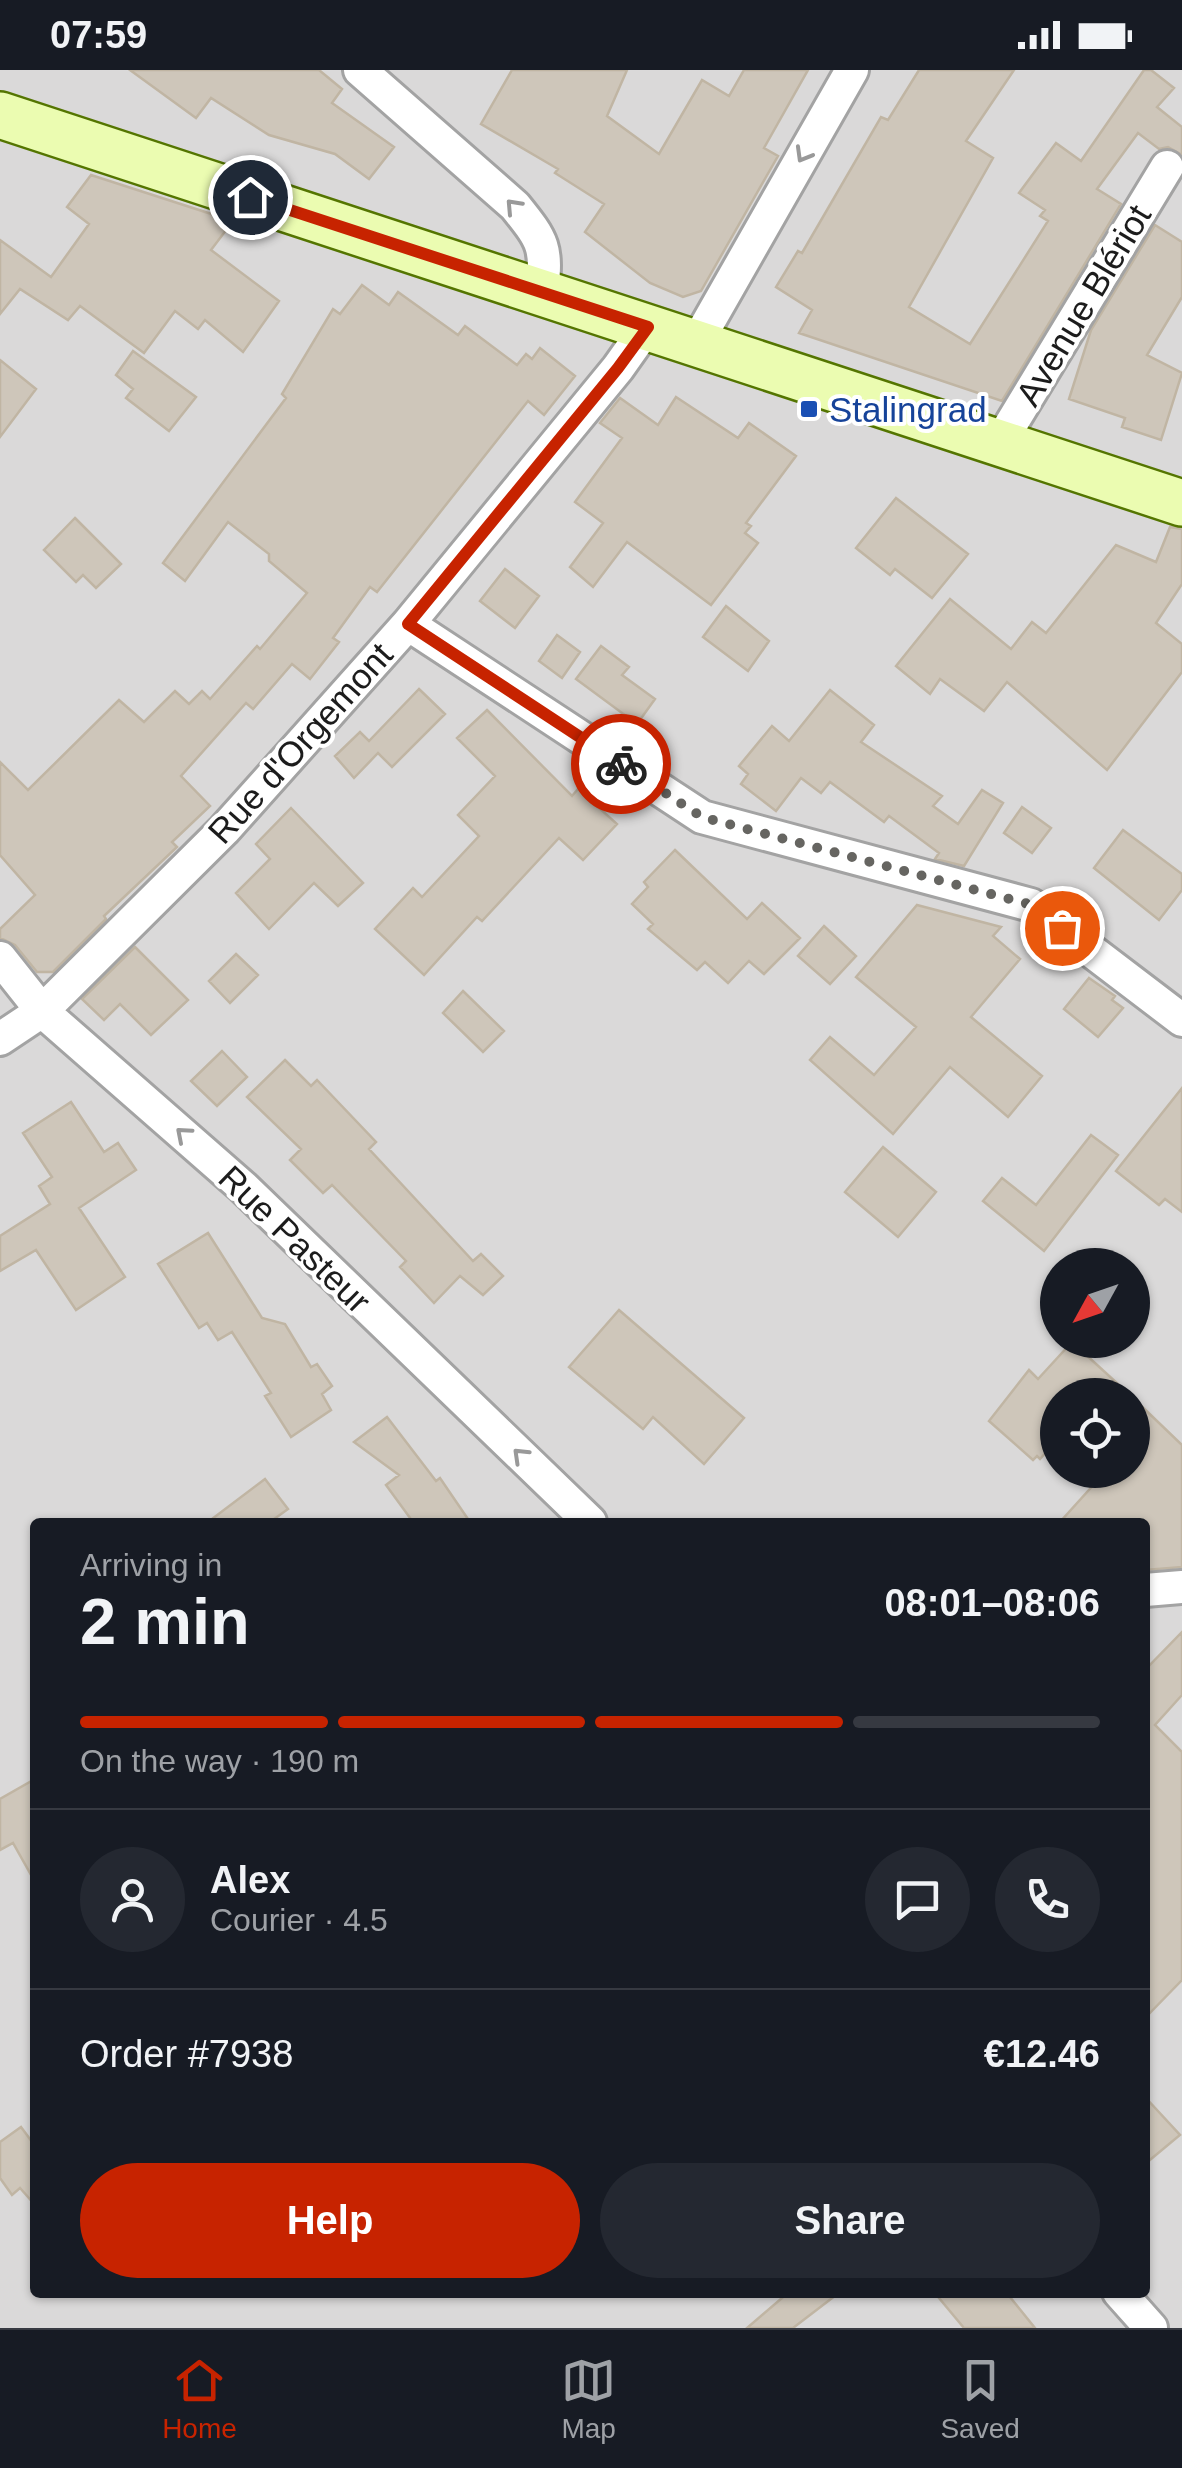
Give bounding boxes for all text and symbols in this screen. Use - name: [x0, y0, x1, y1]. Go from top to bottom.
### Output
- text: 07:59: [50, 14, 147, 56]
- one-way arrow: [796, 144, 816, 162]
- pin: [208, 155, 293, 240]
- icon: home: [223, 170, 278, 225]
- street label: Avenue Blériot: [1008, 197, 1158, 412]
- one-way arrow: [507, 199, 525, 218]
- place label: Stalingrad: [829, 390, 987, 429]
- marker: Stalingrad: [798, 398, 820, 420]
- street label: Rue d'Orgemont: [200, 635, 400, 851]
- courier: [571, 714, 671, 814]
- icon: bike: [594, 737, 649, 792]
- pin: [1020, 886, 1105, 971]
- icon: bag: [1035, 901, 1090, 956]
- one-way arrow: [176, 1128, 195, 1146]
- street label: Rue Pasteur: [211, 1157, 379, 1321]
- north arrow: [1040, 1248, 1150, 1358]
- map controls: [1040, 1248, 1150, 1488]
- button: locate: [1040, 1378, 1150, 1488]
- one-way arrow: [513, 1449, 531, 1467]
- text: Arriving in: [80, 1547, 222, 1583]
- text: 08:01–08:06: [884, 1582, 1100, 1624]
- text: 2 min: [80, 1585, 250, 1658]
- text: On the way · 190 m: [80, 1743, 359, 1779]
- button: person: [80, 1847, 185, 1952]
- button: chat: [865, 1847, 970, 1952]
- button: phone: [995, 1847, 1100, 1952]
- text: Alex: [210, 1859, 290, 1901]
- text: Courier · 4.5: [210, 1902, 388, 1938]
- text: Order #7938: [80, 2033, 293, 2075]
- text: €12.46: [984, 2033, 1100, 2075]
- button: Help: [80, 2163, 580, 2278]
- button: Share: [600, 2163, 1100, 2278]
- tab: Home: [162, 2353, 237, 2445]
- tab: Map: [561, 2353, 616, 2445]
- tab: Saved: [940, 2353, 1020, 2445]

